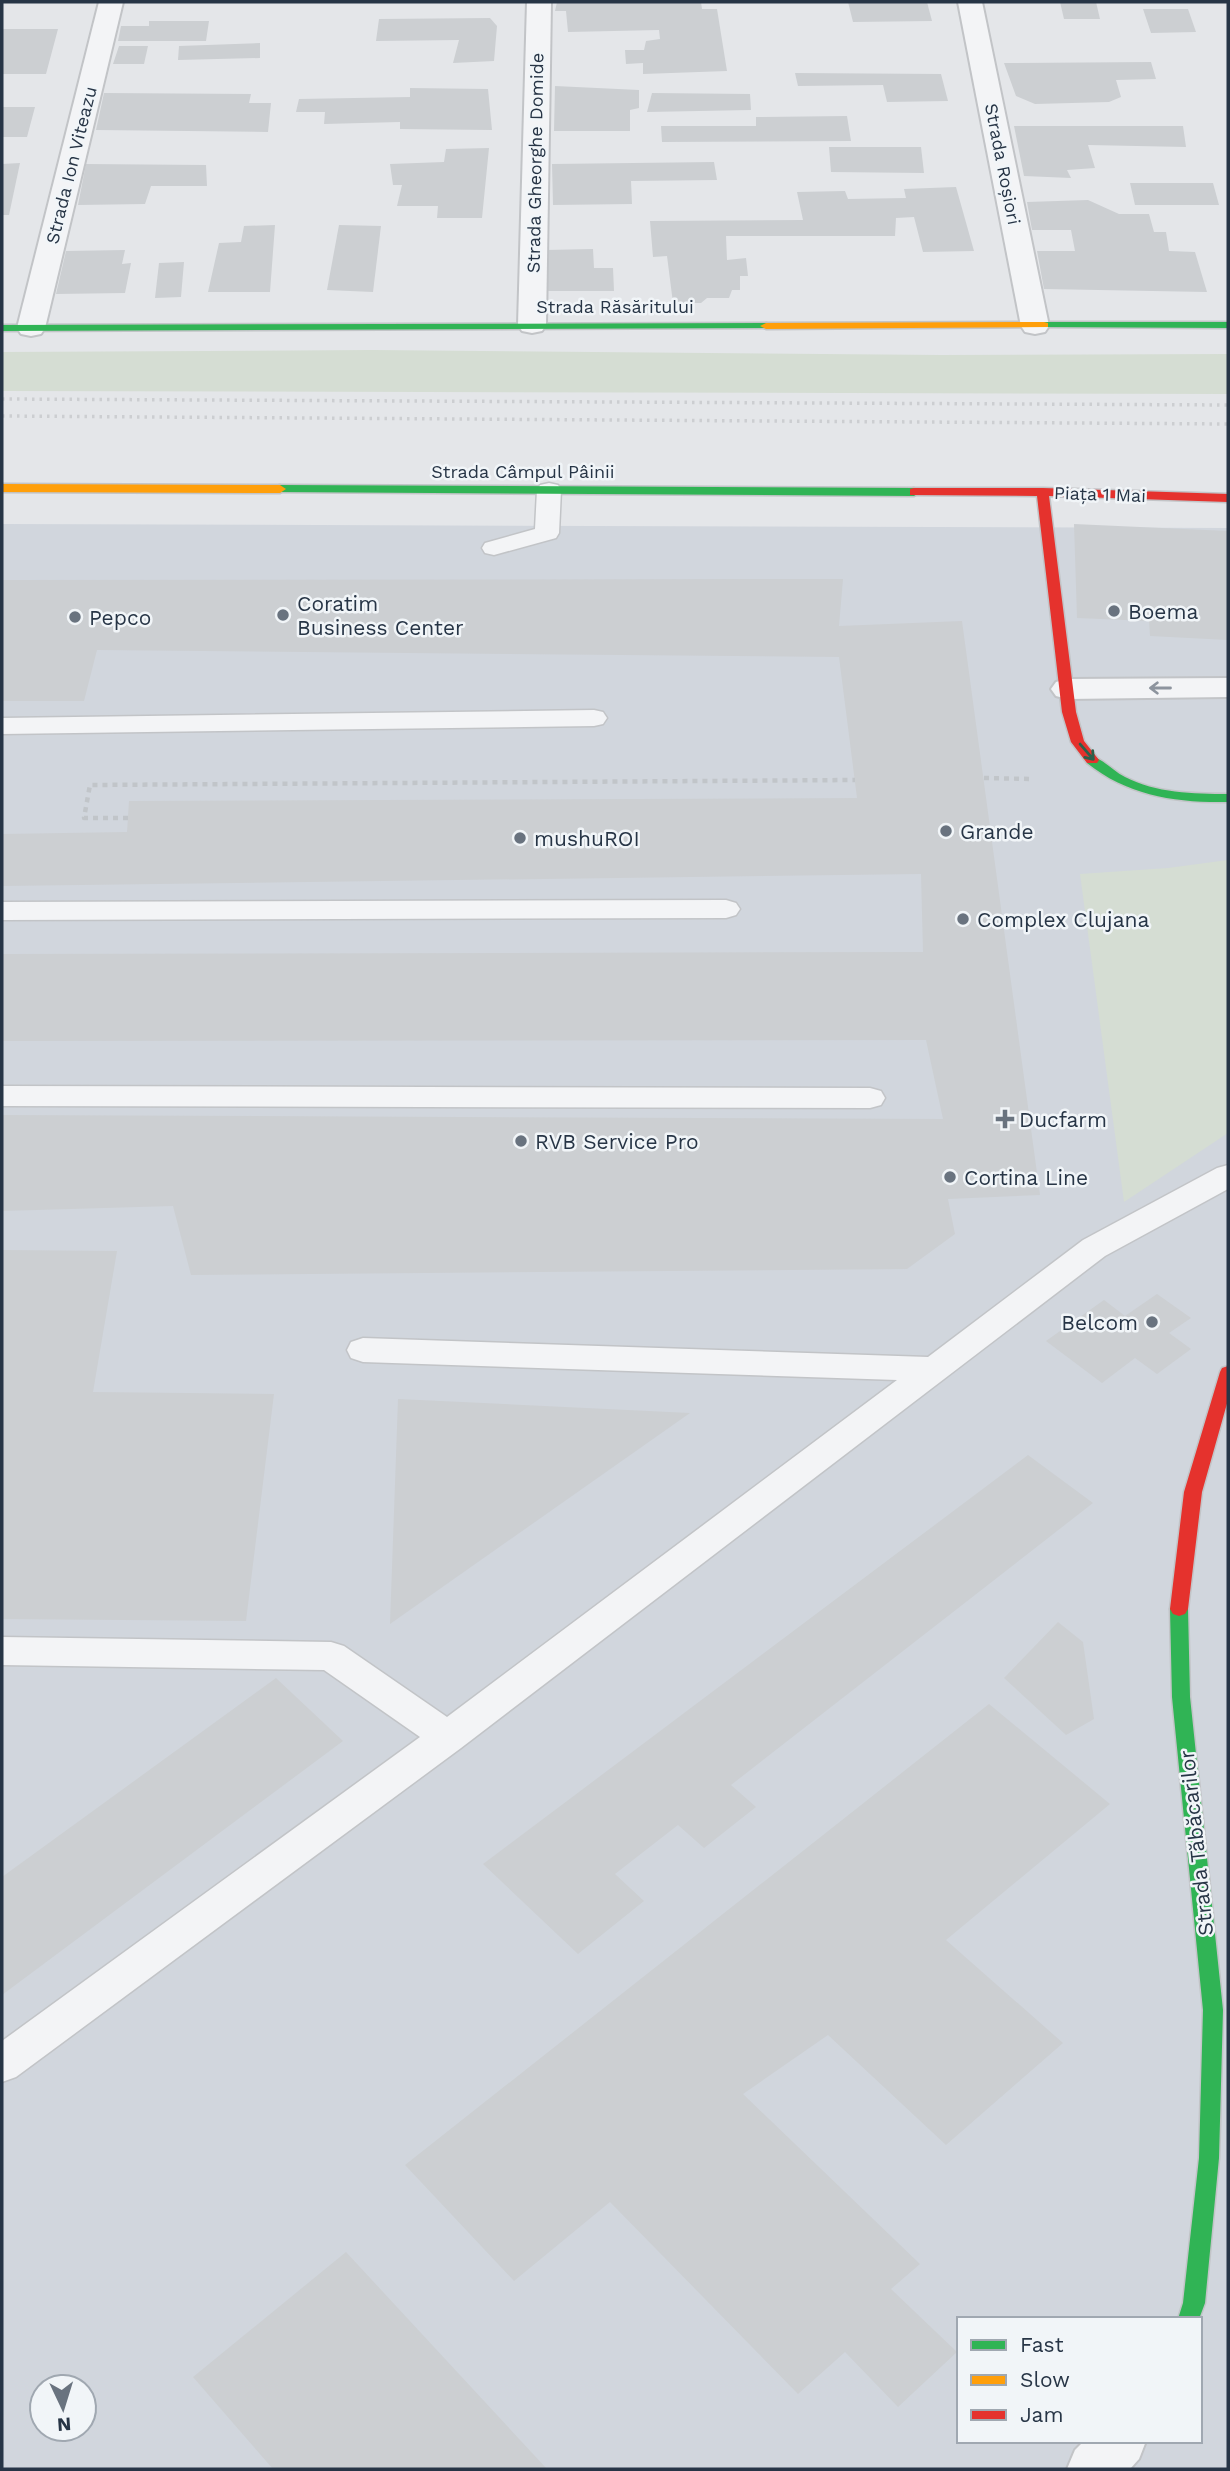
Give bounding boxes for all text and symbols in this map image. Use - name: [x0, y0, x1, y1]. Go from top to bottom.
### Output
- street label: Strada Gheorghe Domide: [523, 53, 547, 273]
- street label: Strada Ion Viteazu: [41, 84, 101, 246]
- street label: Strada Roșiori: [981, 102, 1025, 226]
- street label: Strada Răsăritului: [536, 296, 694, 317]
- street label: Strada Câmpul Pâinii: [431, 461, 615, 482]
- street label: Piața 1 Mai: [1054, 482, 1146, 506]
- place label: Coratim Business Center: [297, 591, 464, 640]
- place label: Boema: [1128, 599, 1198, 624]
- marker: Boema: [1106, 603, 1122, 619]
- place label: Pepco: [89, 605, 151, 630]
- marker: Coratim Business Center: [275, 607, 291, 623]
- marker: Pepco: [67, 609, 83, 625]
- one-way arrow: [1149, 681, 1172, 695]
- one-way arrow: [1078, 743, 1094, 761]
- place label: Grande: [960, 819, 1034, 844]
- marker: Grande: [938, 823, 954, 839]
- place label: mushuROI: [534, 826, 640, 851]
- marker: mushuROI: [512, 830, 528, 846]
- place label: Complex Clujana: [977, 907, 1150, 932]
- marker: Complex Clujana: [955, 911, 971, 927]
- place label: Ducfarm: [1019, 1107, 1107, 1132]
- marker: Ducfarm: [997, 1111, 1013, 1127]
- place label: RVB Service Pro: [535, 1129, 698, 1154]
- marker: RVB Service Pro: [513, 1133, 529, 1149]
- place label: Cortina Line: [964, 1165, 1088, 1190]
- marker: Cortina Line: [942, 1169, 958, 1185]
- place label: Belcom: [1061, 1310, 1138, 1335]
- marker: Belcom: [1144, 1314, 1160, 1330]
- street label: Strada Tăbăcarilor: [1174, 1749, 1218, 1937]
- legend: [957, 2317, 1202, 2443]
- text: Fast: [1020, 2332, 1064, 2357]
- text: Slow: [1020, 2367, 1070, 2392]
- north arrow: [28, 2373, 98, 2443]
- text: Jam: [1020, 2402, 1063, 2427]
- text: N: [56, 2412, 72, 2436]

